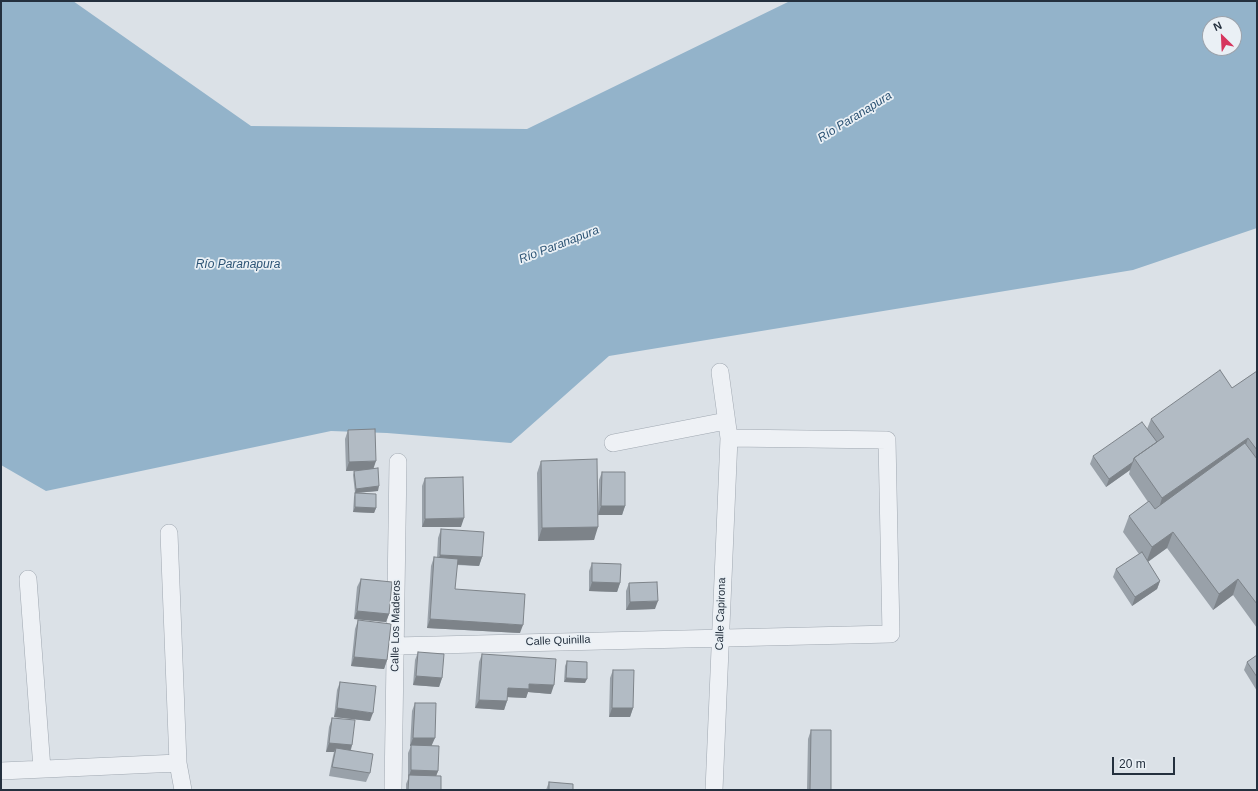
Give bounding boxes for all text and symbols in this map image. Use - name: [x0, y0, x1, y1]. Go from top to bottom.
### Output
- north arrow: [1202, 16, 1242, 56]
- text: N: [1211, 19, 1224, 33]
- water label: Río Paranapura: [815, 88, 895, 146]
- water label: Río Paranapura: [517, 223, 601, 267]
- water label: Río Paranapura: [196, 258, 280, 272]
- street label: Calle Capirona: [713, 577, 729, 651]
- street label: Calle Los Maderos: [389, 580, 403, 672]
- street label: Calle Quinilla: [525, 633, 591, 649]
- scale bar: [1114, 749, 1177, 775]
- text: 20 m: [1119, 757, 1146, 771]

